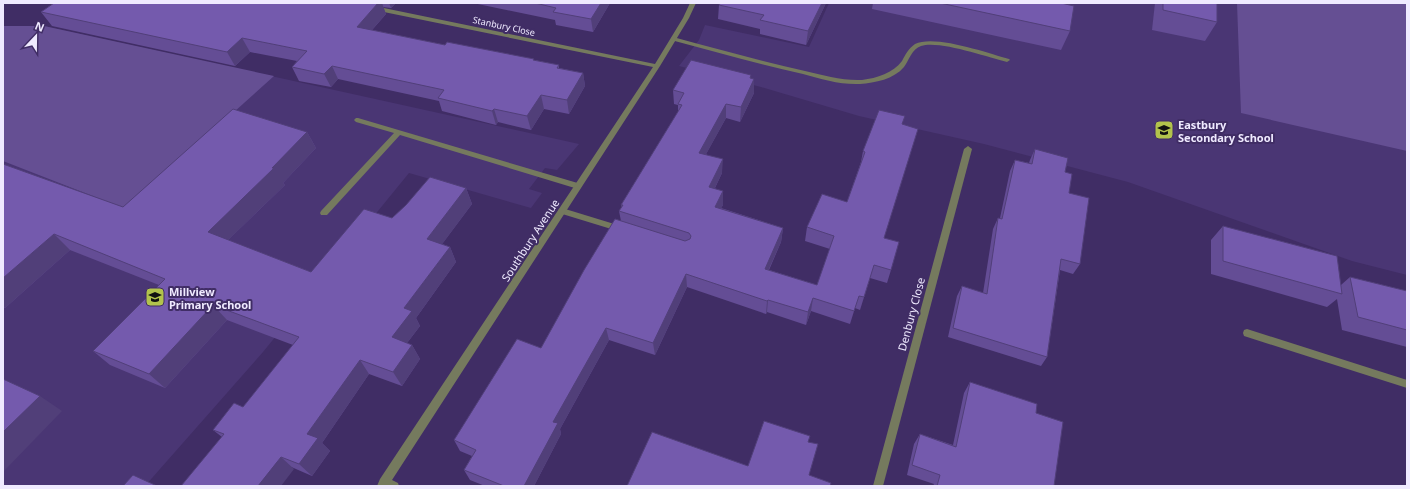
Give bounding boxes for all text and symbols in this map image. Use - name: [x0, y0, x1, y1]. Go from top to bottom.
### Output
- street label: Stanbury Close: [472, 13, 536, 39]
- north arrow: [16, 16, 56, 56]
- text: N: [33, 18, 47, 35]
- place label: Eastbury Secondary School: [1178, 117, 1274, 145]
- school or university icon: Eastbury Secondary School: [1153, 119, 1175, 141]
- street label: Southbury Avenue: [498, 196, 562, 284]
- street label: Denbury Close: [894, 276, 928, 352]
- place label: Millview Primary School: [169, 284, 251, 312]
- school or university icon: Millview Primary School: [144, 286, 166, 308]

